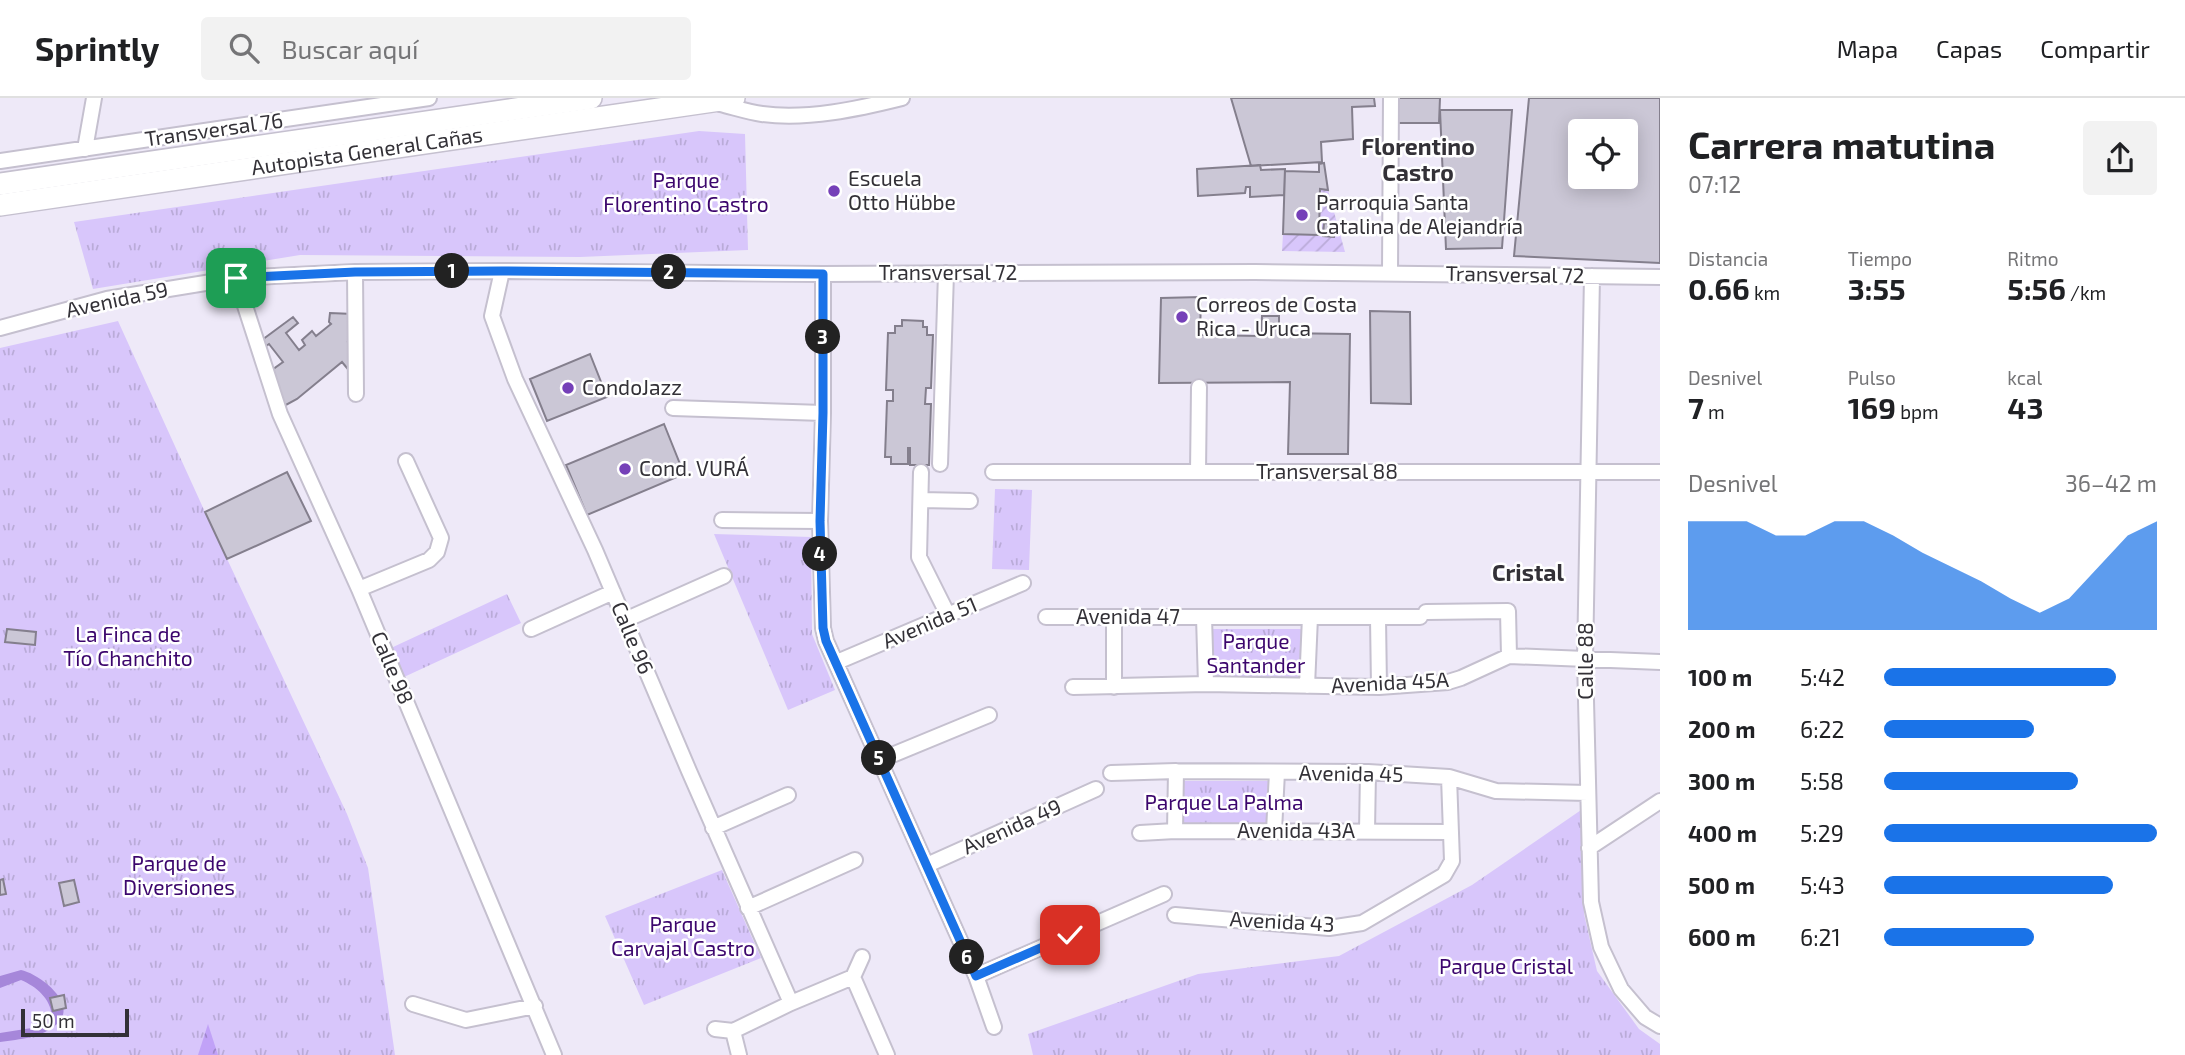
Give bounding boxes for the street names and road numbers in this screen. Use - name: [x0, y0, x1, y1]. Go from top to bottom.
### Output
- street label: Transversal 76: [143, 106, 284, 151]
- street label: Autopista General Cañas: [250, 121, 484, 179]
- street label: Transversal 72: [879, 259, 1017, 284]
- street label: Transversal 72: [1445, 260, 1585, 287]
- street label: Avenida 59: [63, 276, 170, 322]
- street label: Transversal 88: [1256, 458, 1398, 483]
- street label: Avenida 51: [878, 591, 980, 653]
- street label: Calle 96: [607, 598, 660, 677]
- street label: Avenida 47: [1076, 603, 1180, 628]
- street label: Calle 88: [1572, 622, 1597, 700]
- street label: Calle 98: [367, 627, 420, 708]
- street label: Avenida 45A: [1330, 666, 1449, 697]
- street label: Avenida 45: [1298, 759, 1404, 786]
- street label: Avenida 49: [958, 793, 1065, 859]
- street label: Avenida 43A: [1237, 817, 1355, 842]
- street label: Avenida 43: [1229, 905, 1335, 936]

